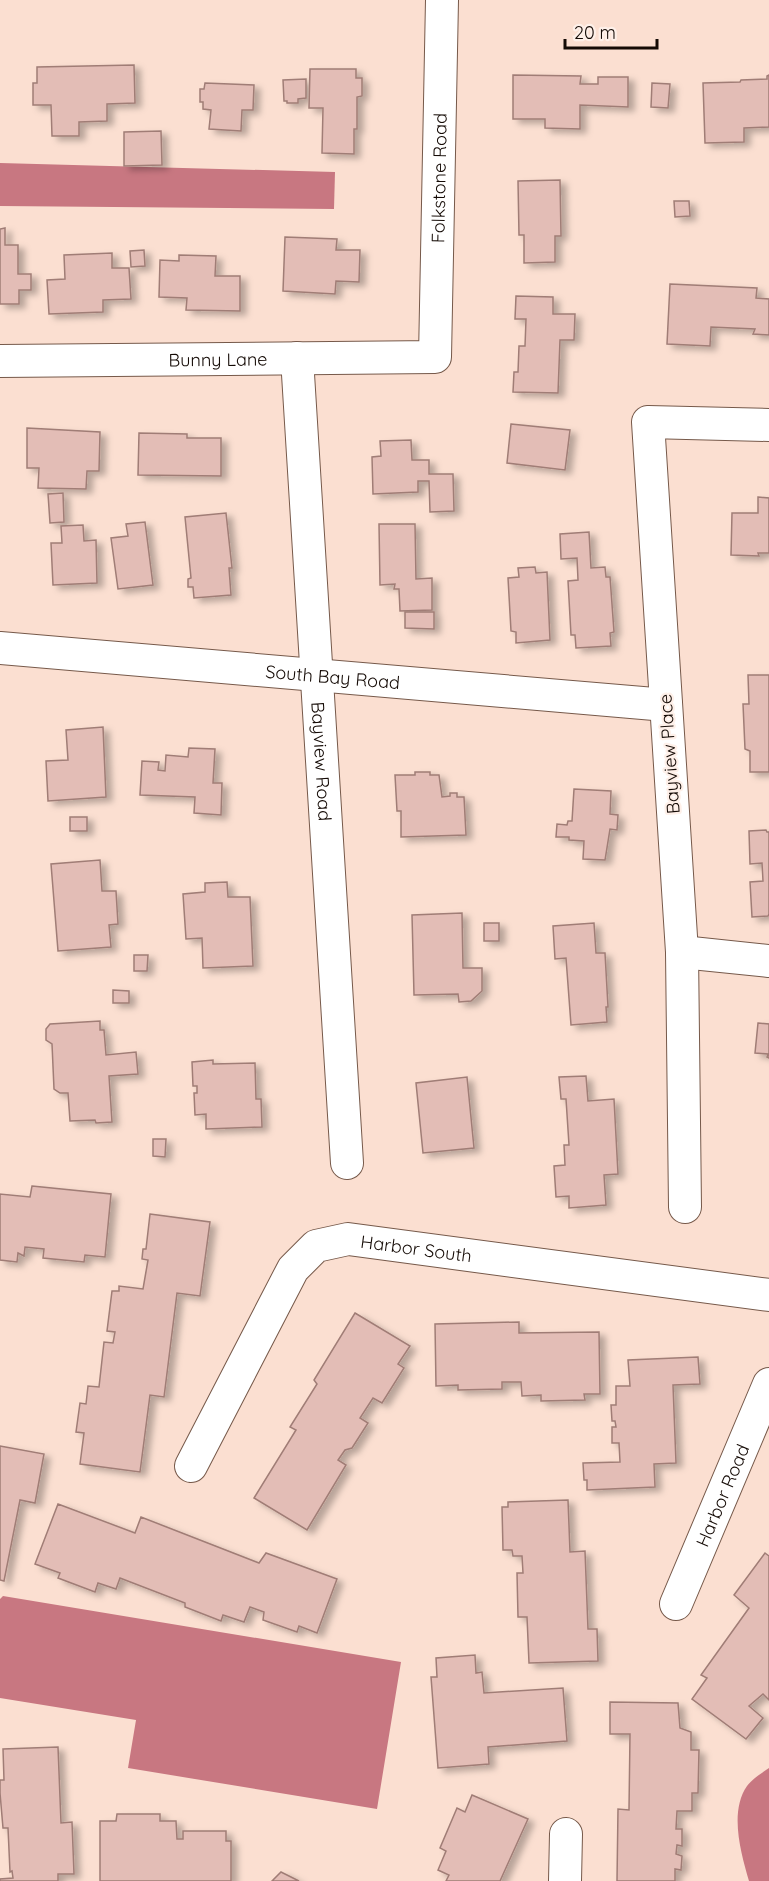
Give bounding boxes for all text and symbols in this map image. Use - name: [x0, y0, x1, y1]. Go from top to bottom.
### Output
- scale bar: [565, 12, 656, 50]
- text: 20 m: [574, 21, 616, 44]
- street label: Folkstone Road: [426, 113, 451, 243]
- street label: Bunny Lane: [168, 347, 268, 371]
- street label: South Bay Road: [265, 659, 401, 694]
- street label: Bayview Place: [653, 693, 685, 815]
- street label: Bayview Road: [307, 701, 337, 822]
- street label: Harbor South: [359, 1229, 473, 1267]
- street label: Harbor Road: [690, 1441, 754, 1550]

